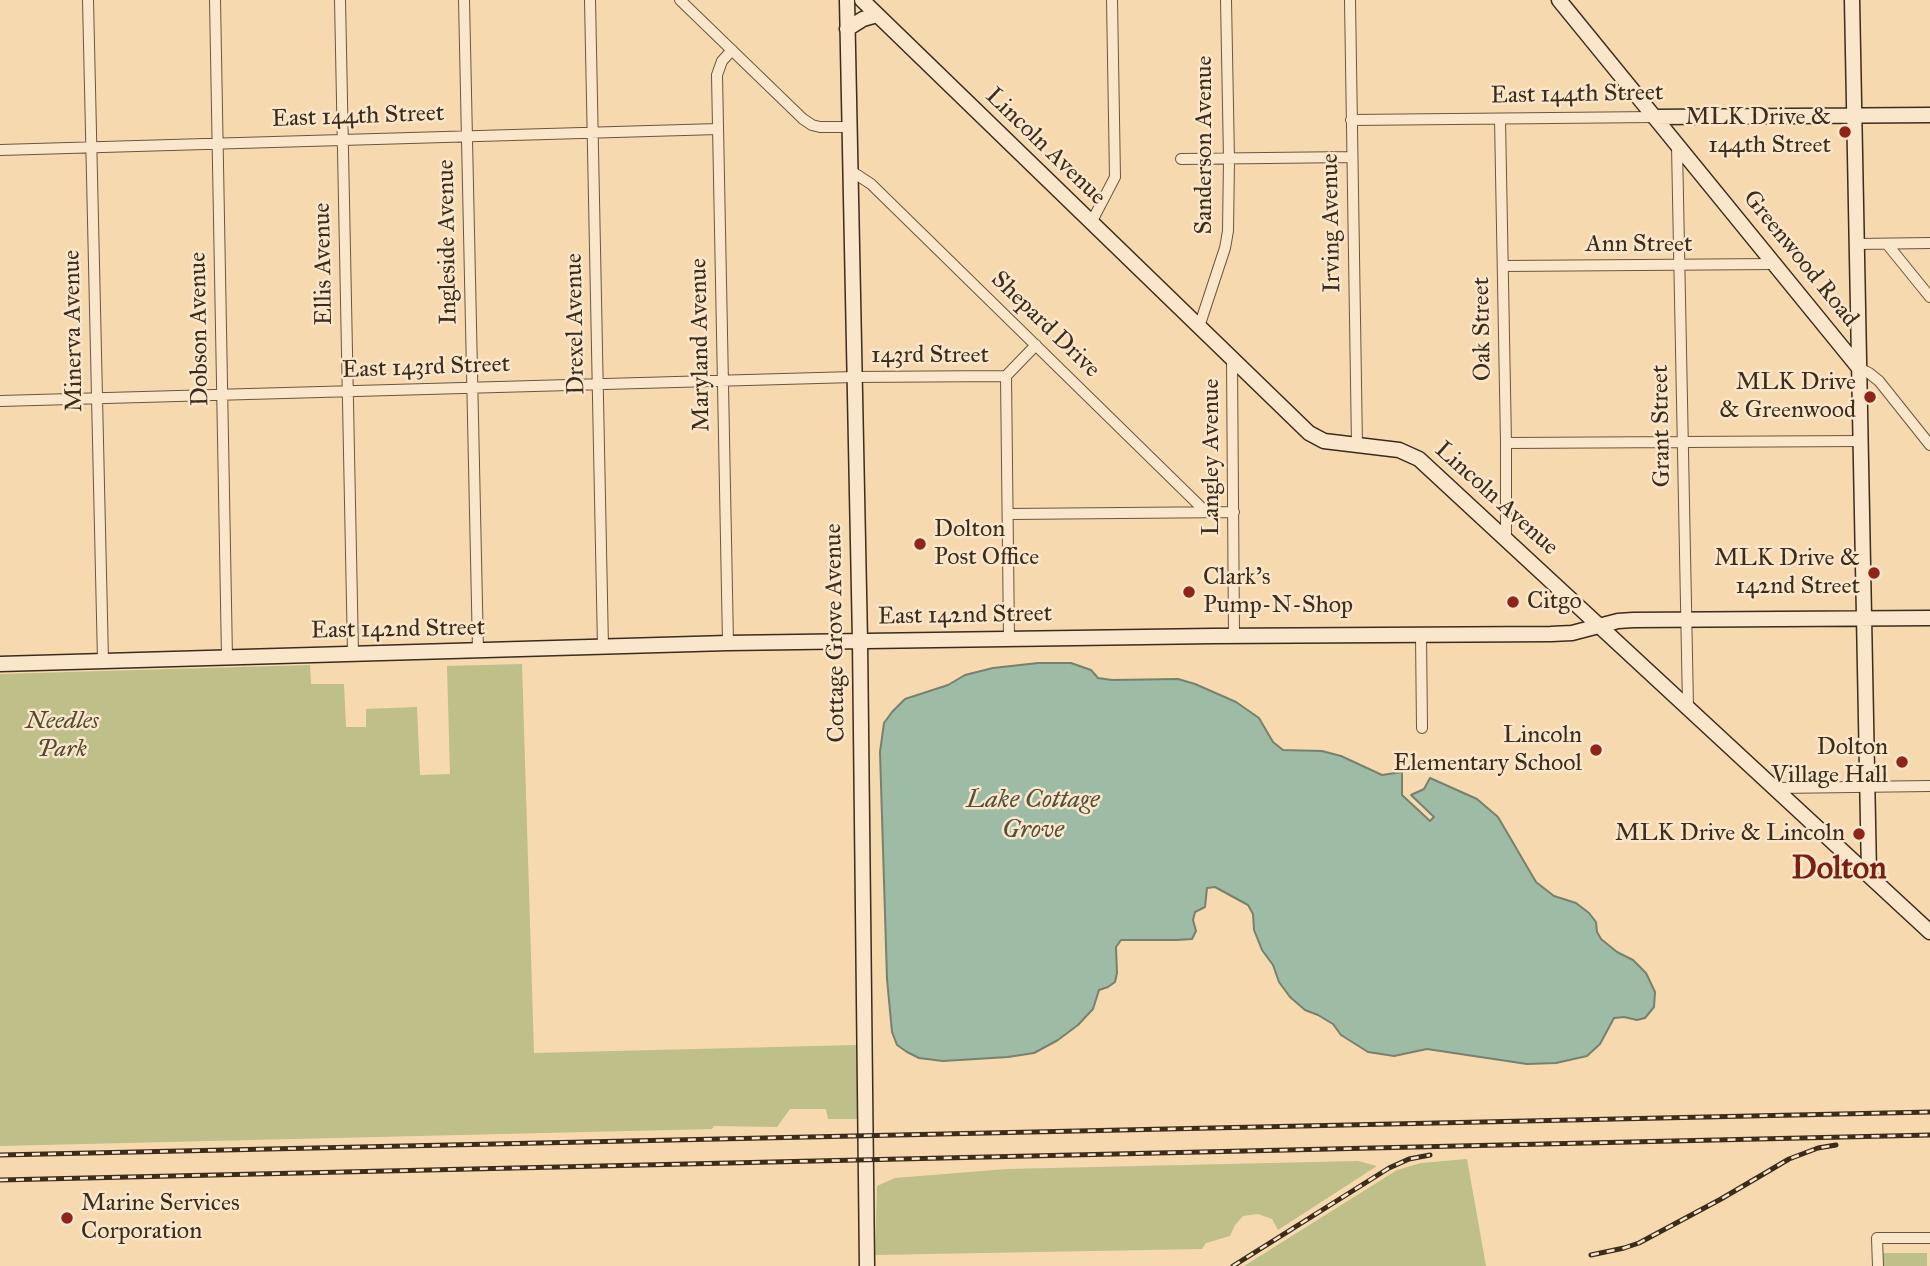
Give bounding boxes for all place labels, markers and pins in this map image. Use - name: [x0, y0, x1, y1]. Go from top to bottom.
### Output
- place label: MLK Drive & 144th Street: [1685, 104, 1831, 160]
- marker: MLK Drive & 144th Street: [1837, 124, 1853, 140]
- place label: MLK Drive & Greenwood: [1719, 369, 1856, 425]
- marker: MLK Drive & Greenwood: [1862, 389, 1878, 405]
- place label: Dolton Post Office: [934, 516, 1039, 572]
- marker: Dolton Post Office: [912, 536, 928, 552]
- place label: MLK Drive & 142nd Street: [1714, 545, 1860, 601]
- place label: Clark's Pump-N-Shop: [1203, 564, 1353, 620]
- marker: MLK Drive & 142nd Street: [1866, 565, 1882, 581]
- marker: Clark's Pump-N-Shop: [1181, 584, 1197, 600]
- place label: Citgo: [1527, 588, 1582, 616]
- marker: Citgo: [1505, 594, 1521, 610]
- place label: Lincoln Elementary School: [1393, 722, 1582, 778]
- place label: Dolton Village Hall: [1771, 734, 1888, 790]
- marker: Lincoln Elementary School: [1588, 742, 1604, 758]
- marker: Dolton Village Hall: [1894, 754, 1910, 770]
- place label: MLK Drive & Lincoln: [1615, 820, 1845, 848]
- marker: MLK Drive & Lincoln: [1851, 826, 1867, 842]
- place label: Marine Services Corporation: [81, 1190, 240, 1246]
- marker: Marine Services Corporation: [59, 1210, 75, 1226]

